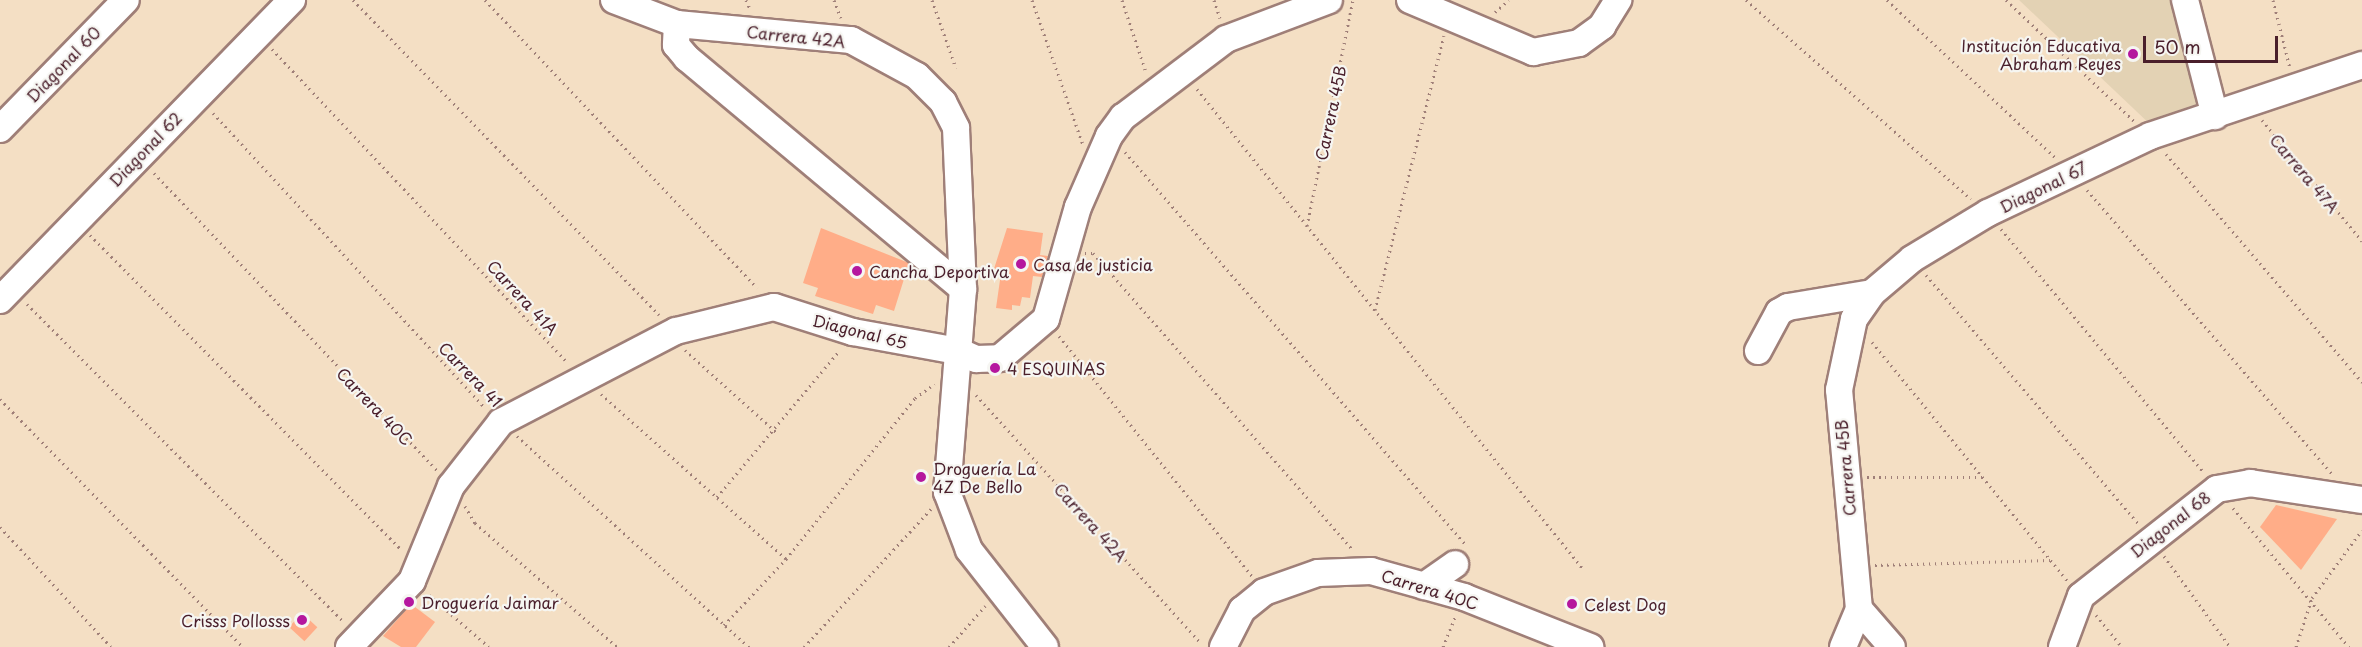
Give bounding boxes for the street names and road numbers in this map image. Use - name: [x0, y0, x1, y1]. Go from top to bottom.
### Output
- street label: Carrera 42A: [745, 21, 847, 51]
- street label: Diagonal 60: [22, 22, 104, 106]
- street label: Carrera 45B: [1310, 63, 1350, 163]
- street label: Diagonal 62: [105, 108, 185, 190]
- street label: Carrera 47A: [2266, 130, 2344, 216]
- street label: Diagonal 67: [1996, 158, 2090, 216]
- street label: Carrera 41A: [483, 256, 563, 338]
- street label: Diagonal 65: [811, 310, 909, 352]
- street label: Carrera 41: [435, 337, 507, 411]
- street label: Carrera 40C: [333, 363, 417, 449]
- street label: Carrera 45B: [1831, 419, 1859, 517]
- street label: Carrera 42A: [1051, 479, 1131, 565]
- street label: Diagonal 68: [2126, 487, 2214, 561]
- street label: Carrera 40C: [1379, 565, 1481, 613]

